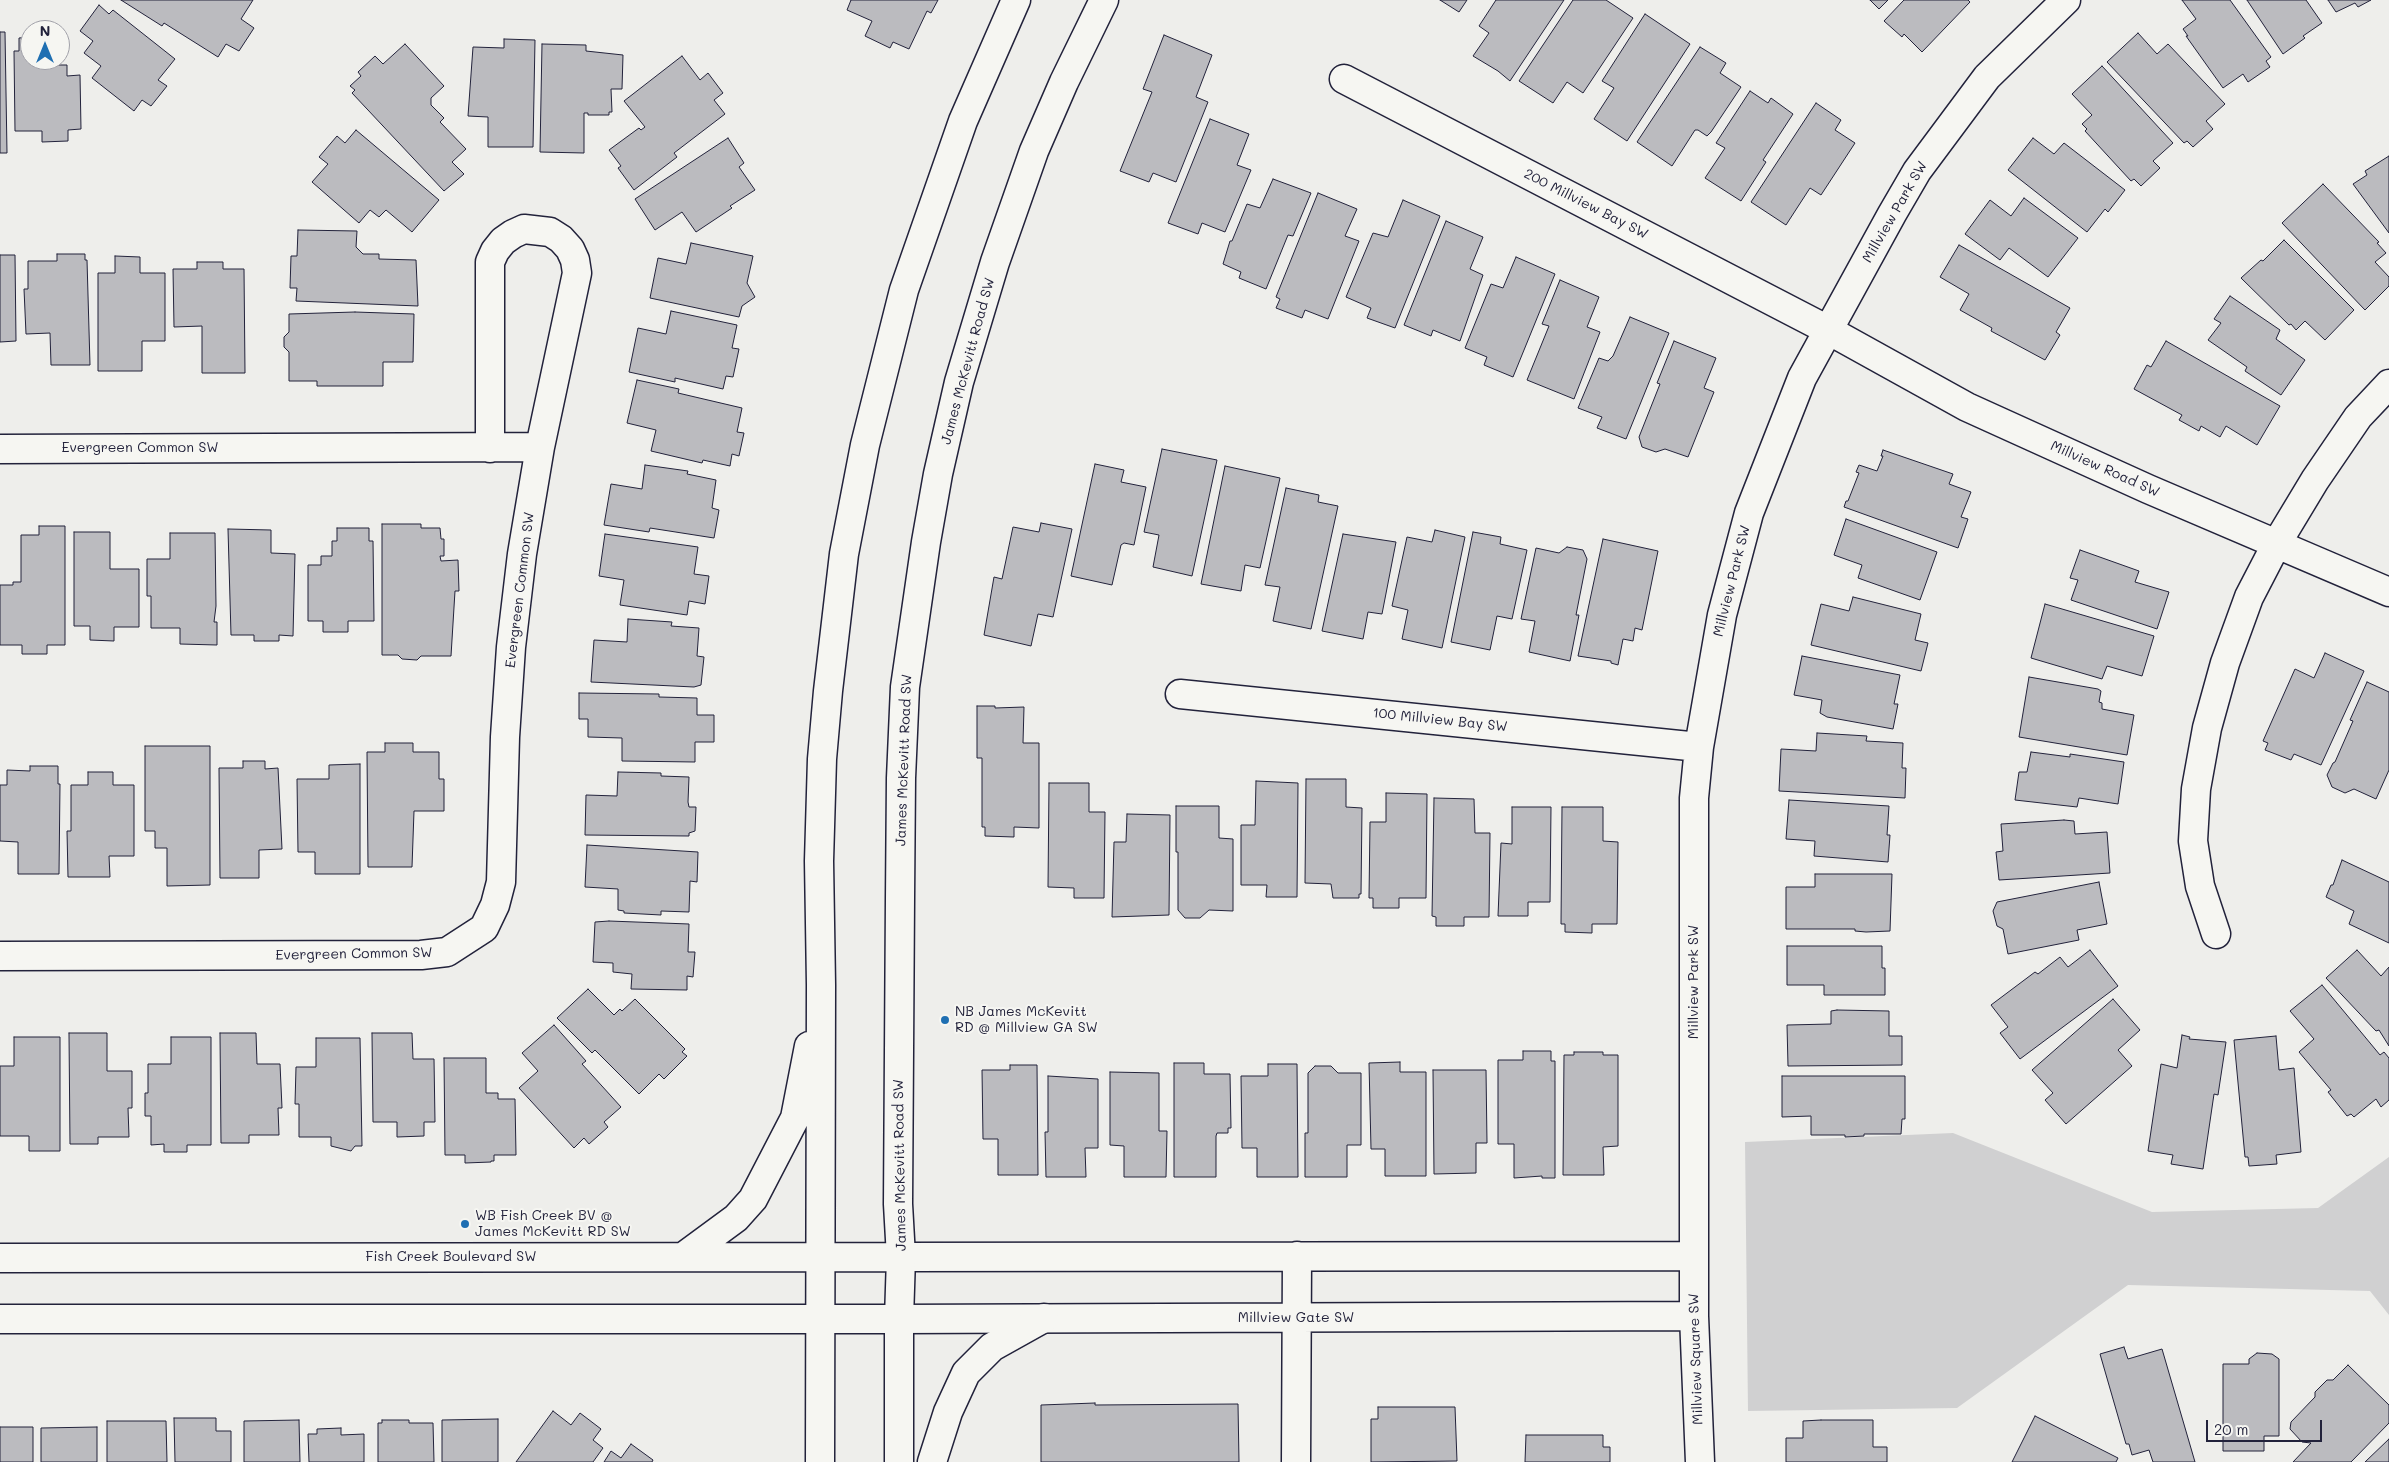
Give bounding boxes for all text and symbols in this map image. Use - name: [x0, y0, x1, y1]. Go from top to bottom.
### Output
- north arrow: [20, 20, 70, 70]
- text: N: [40, 21, 50, 40]
- street label: Millview Park SW: [1859, 158, 1931, 266]
- street label: 200 Millview Bay SW: [1521, 165, 1651, 243]
- street label: James McKevitt Road SW: [938, 276, 998, 446]
- street label: Millview Road SW: [2048, 437, 2162, 501]
- street label: Evergreen Common SW: [61, 440, 219, 456]
- street label: Evergreen Common SW: [502, 511, 538, 669]
- street label: Millview Park SW: [1710, 523, 1754, 639]
- street label: James McKevitt Road SW: [893, 674, 915, 846]
- street label: 100 Millview Bay SW: [1372, 705, 1508, 735]
- street label: Millview Park SW: [1686, 925, 1702, 1039]
- street label: Evergreen Common SW: [275, 944, 433, 964]
- place label: NB James McKevitt RD @ Millview GA SW: [955, 1004, 1098, 1036]
- marker: NB James McKevitt RD @ Millview GA SW: [939, 1014, 951, 1026]
- street label: James McKevitt Road SW: [890, 1079, 910, 1251]
- place label: WB Fish Creek BV @ James McKevitt RD SW: [475, 1208, 631, 1240]
- marker: WB Fish Creek BV @ James McKevitt RD SW: [459, 1218, 471, 1230]
- street label: Fish Creek Boulevard SW: [365, 1249, 537, 1265]
- street label: Millview Square SW: [1685, 1293, 1707, 1425]
- street label: Millview Gate SW: [1238, 1310, 1354, 1326]
- scale bar: [2209, 1410, 2325, 1442]
- text: 20 m: [2214, 1419, 2248, 1439]

